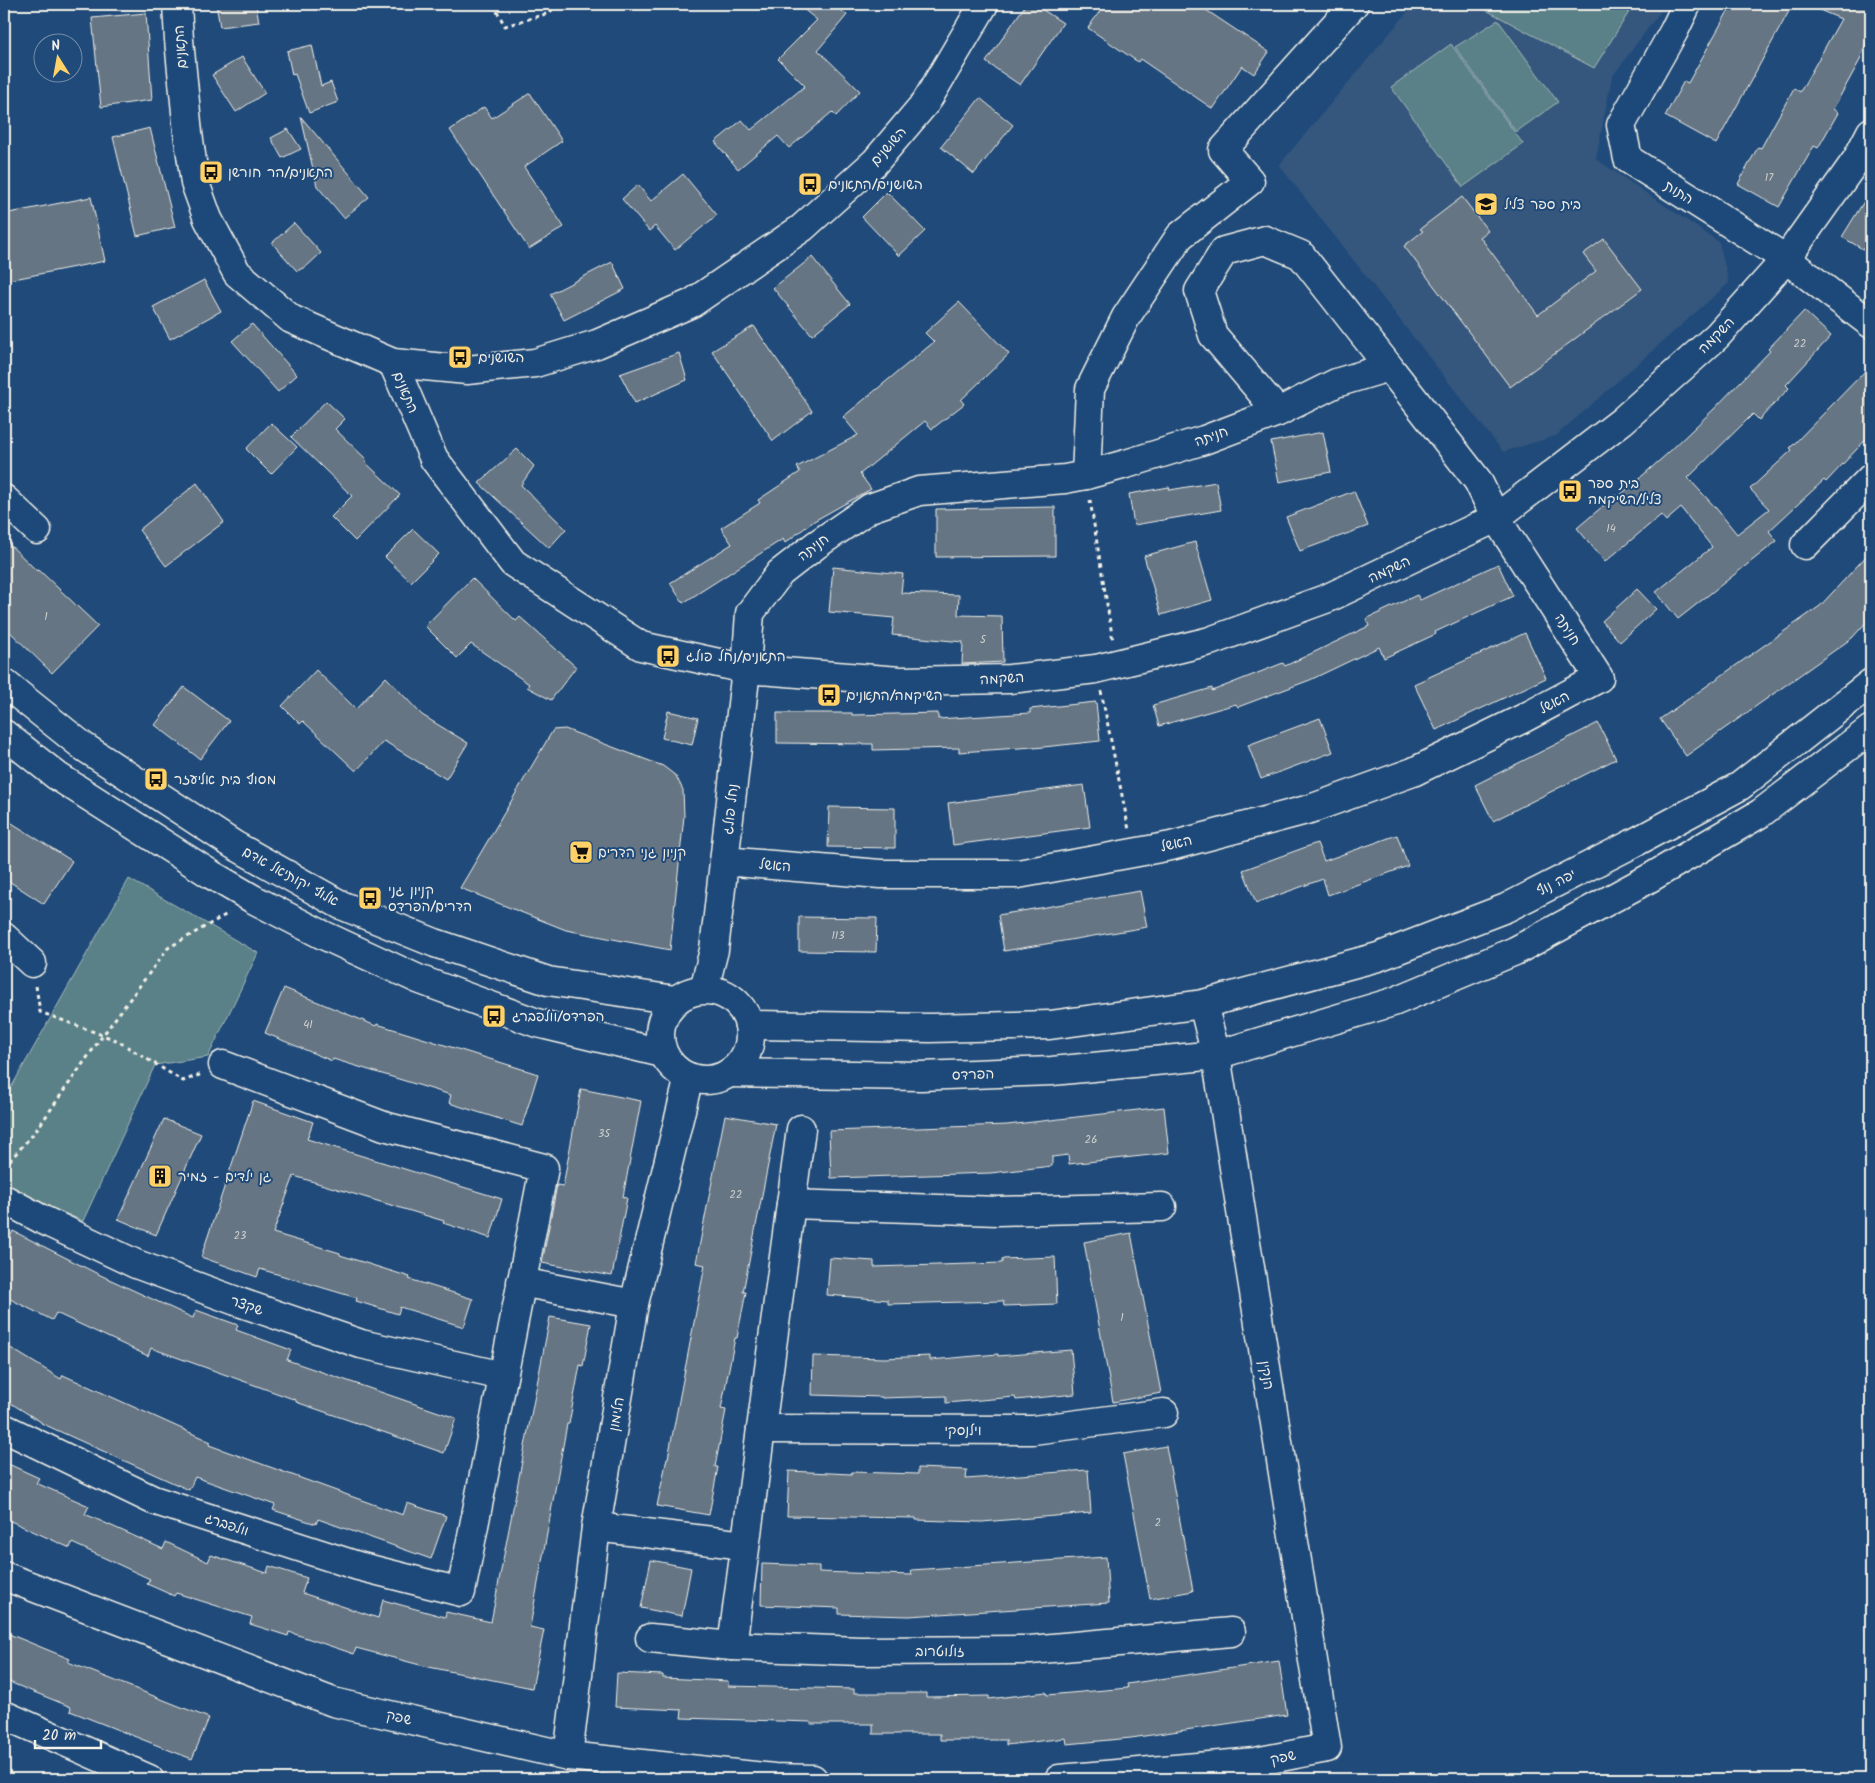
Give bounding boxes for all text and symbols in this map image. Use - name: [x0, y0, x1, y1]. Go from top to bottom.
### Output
- street label: התאנים: [169, 24, 193, 69]
- north arrow: [32, 32, 82, 82]
- text: N: [49, 35, 62, 58]
- street label: השושנים: [865, 122, 912, 171]
- bus stop icon: התאנים/הר חורשן: [198, 159, 224, 185]
- place label: התאנים/הר חורשן: [228, 162, 333, 184]
- house number: 17: [1765, 169, 1774, 187]
- bus stop icon: השושנים/התאנים: [797, 171, 823, 197]
- place label: השושנים/התאנים: [828, 174, 923, 196]
- street label: התות: [1659, 175, 1698, 210]
- school or university icon: בית ספר צליל: [1473, 191, 1499, 217]
- place label: בית ספר צליל: [1504, 194, 1581, 216]
- street label: השקמה: [1693, 312, 1740, 359]
- house number: 22: [1794, 335, 1806, 353]
- bus stop icon: השושנים: [447, 344, 473, 370]
- place label: השושנים: [478, 347, 524, 369]
- street label: התאנים: [386, 368, 424, 417]
- street label: חניתה: [1191, 421, 1231, 453]
- place label: בית ספר צליל/השיקמה: [1588, 473, 1662, 511]
- bus stop icon: בית ספר צליל/השיקמה: [1557, 478, 1583, 504]
- house number: 14: [1606, 520, 1616, 538]
- street label: חניתה: [793, 529, 834, 567]
- street label: השקמה: [1365, 551, 1414, 589]
- house number: 1: [44, 608, 48, 626]
- street label: חניתה: [1549, 609, 1586, 650]
- house number: 5: [980, 631, 987, 649]
- bus stop icon: התאנים/נחל פולג: [655, 643, 681, 669]
- place label: התאנים/נחל פולג: [686, 646, 786, 668]
- street label: השקמה: [979, 667, 1025, 691]
- bus stop icon: השיקמה/התאנים: [816, 682, 842, 708]
- place label: השיקמה/התאנים: [846, 685, 943, 707]
- street label: האשל: [1535, 686, 1574, 720]
- bus stop icon: מסוף בית אליעזר: [143, 766, 169, 792]
- place label: מסוף בית אליעזר: [174, 769, 276, 791]
- street label: נחל פולג: [717, 783, 745, 836]
- street label: האשל: [1158, 830, 1194, 858]
- supermarket icon: קניון גני הדרים: [568, 839, 594, 865]
- street label: אלוף יקותיאל אדם: [238, 841, 343, 913]
- place label: קניון גני הדרים: [598, 842, 686, 864]
- street label: האשל: [758, 854, 792, 878]
- street label: יפה נוף: [1533, 864, 1580, 902]
- place label: קניון גני הדרים/הפרדס: [388, 880, 472, 918]
- bus stop icon: קניון גני הדרים/הפרדס: [357, 885, 383, 911]
- house number: 113: [831, 927, 845, 945]
- bus stop icon: הפרדס/וולפברג: [481, 1003, 507, 1029]
- place label: הפרדס/וולפברג: [512, 1006, 605, 1028]
- house number: 41: [303, 1016, 313, 1034]
- street label: הפרדס: [952, 1063, 995, 1087]
- house number: 35: [598, 1125, 611, 1143]
- house number: 26: [1085, 1131, 1097, 1149]
- building icon: גן ילדים - זמיר: [147, 1163, 173, 1189]
- place label: גן ילדים - זמיר: [178, 1166, 272, 1188]
- house number: 22: [730, 1186, 742, 1204]
- house number: 23: [234, 1227, 246, 1245]
- street label: שקצר: [227, 1290, 267, 1322]
- house number: 1: [1120, 1309, 1124, 1327]
- street label: הנקין: [1253, 1359, 1279, 1392]
- street label: הלימון: [603, 1395, 631, 1433]
- street label: וילנסקי: [944, 1420, 982, 1442]
- street label: וולפברג: [202, 1507, 252, 1542]
- house number: 2: [1155, 1514, 1161, 1532]
- street label: זולוטרוב: [915, 1641, 965, 1663]
- street label: שפק: [384, 1704, 414, 1732]
- scale bar: [35, 1718, 101, 1750]
- text: 20 m: [42, 1724, 76, 1748]
- street label: שפק: [1268, 1745, 1298, 1771]

